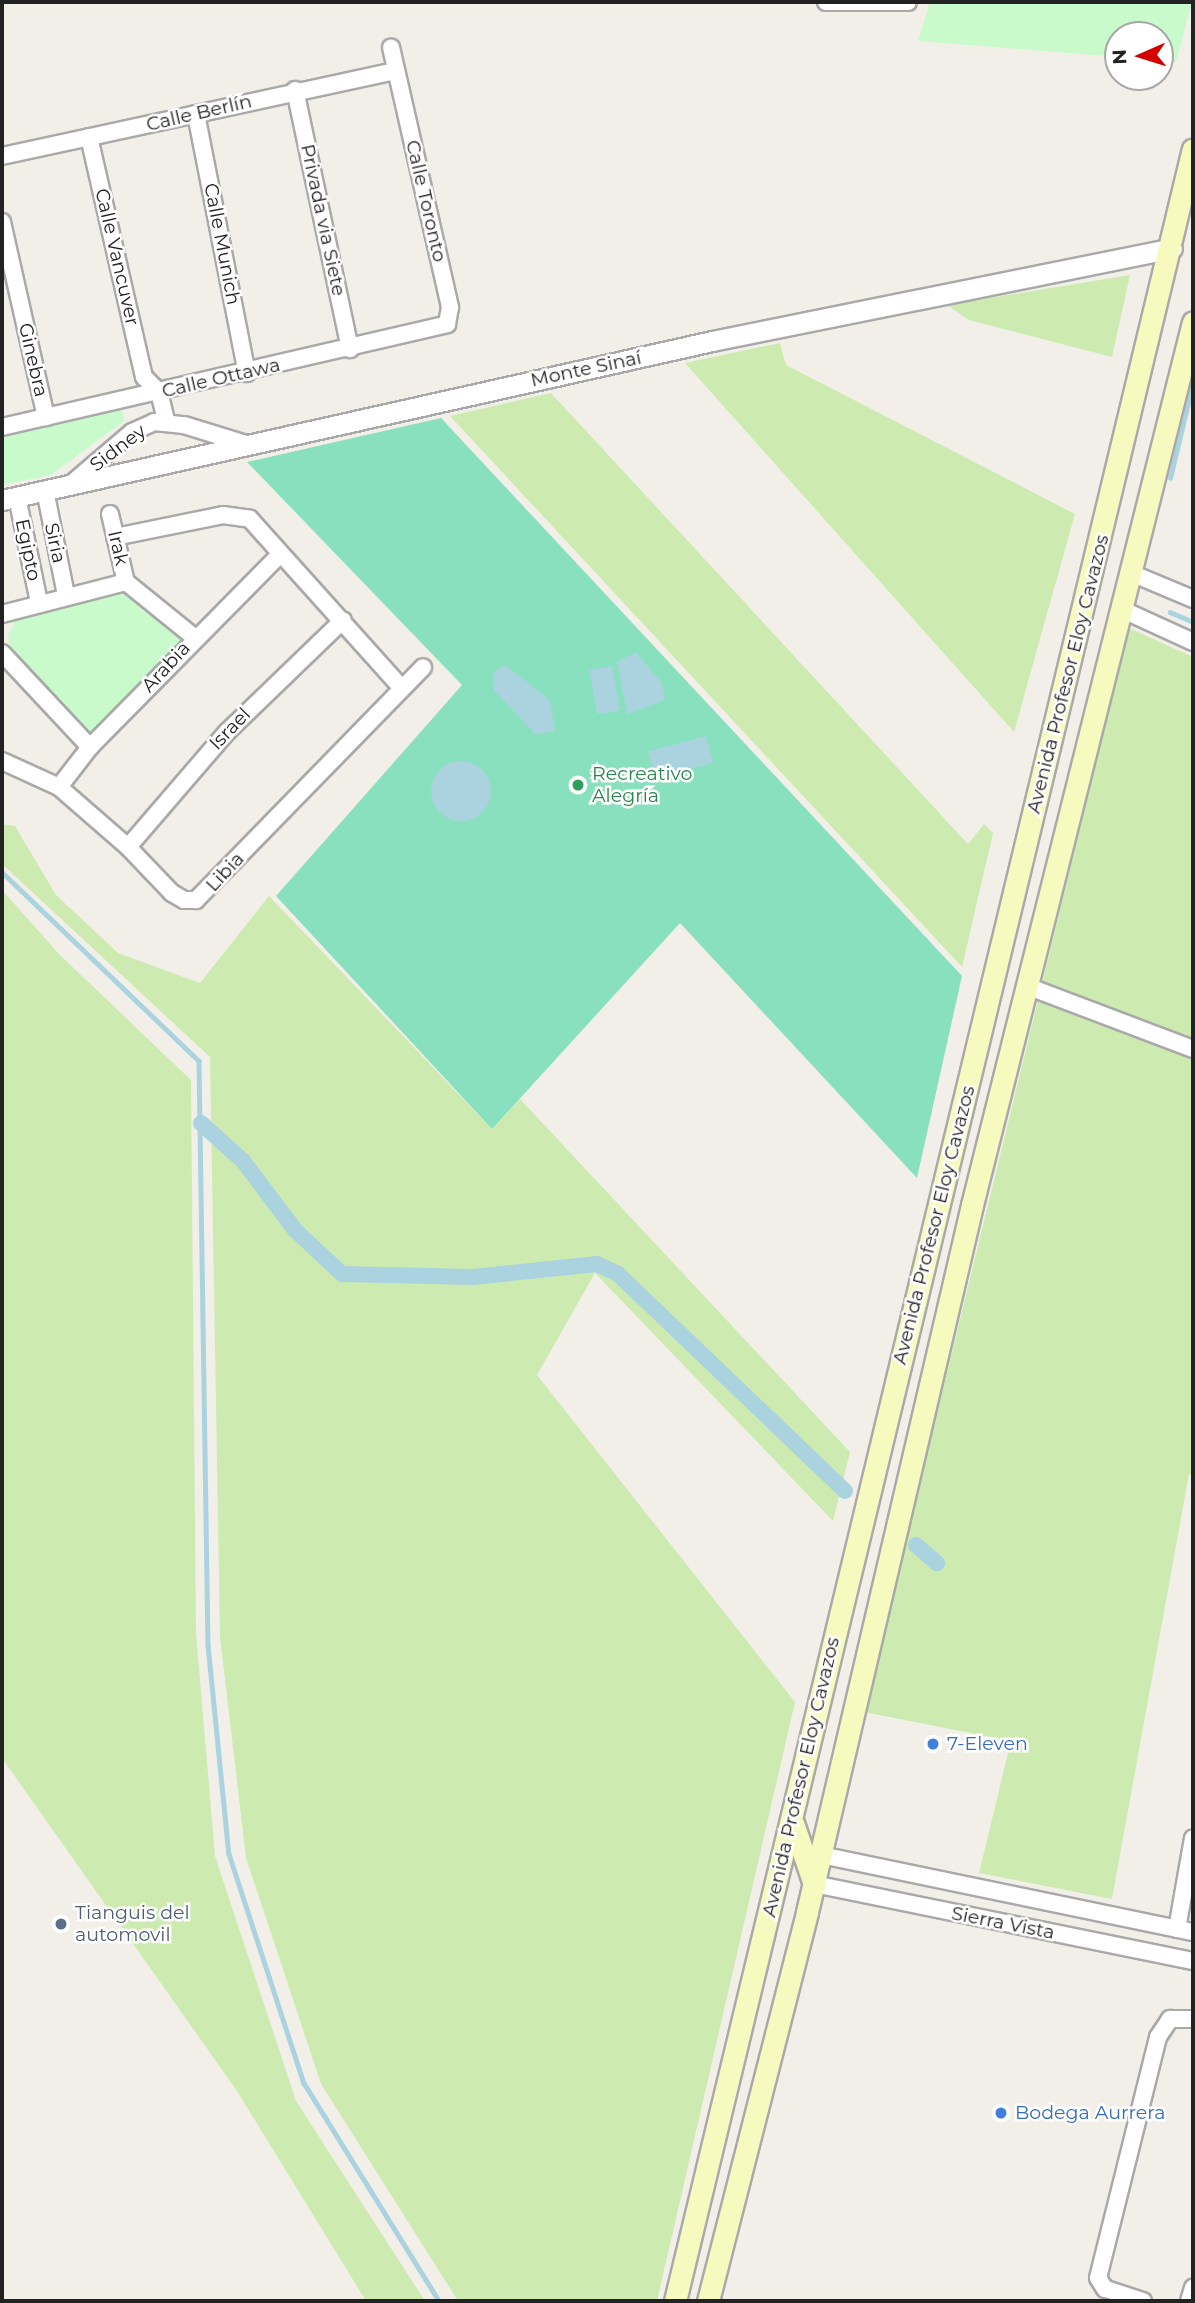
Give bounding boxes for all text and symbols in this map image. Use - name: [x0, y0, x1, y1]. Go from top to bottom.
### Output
- north arrow: [1104, 21, 1174, 91]
- text: N: [1108, 49, 1131, 65]
- street label: Calle Berlín: [144, 90, 254, 136]
- street label: Calle Toronto: [401, 138, 451, 264]
- street label: Privada via Siete: [296, 142, 350, 298]
- street label: Calle Munich: [199, 181, 245, 307]
- street label: Calle Vancuver: [90, 186, 144, 328]
- street label: Ginebra: [13, 321, 53, 399]
- street label: Monte Sinaí: [529, 346, 643, 392]
- street label: Calle Ottawa: [160, 353, 282, 403]
- street label: Sidney: [86, 420, 150, 476]
- street label: Egipto: [10, 517, 46, 583]
- street label: Siria: [40, 521, 70, 565]
- street label: Irak: [103, 528, 133, 568]
- street label: Avenida Profesor Eloy Cavazos: [1022, 532, 1114, 816]
- street label: Arabia: [137, 637, 195, 697]
- street label: Israel: [205, 703, 255, 755]
- place label: Recreativo Alegría: [592, 763, 692, 807]
- marker: Recreativo Alegría: [570, 777, 586, 793]
- street label: Libia: [201, 848, 249, 896]
- street label: Avenida Profesor Eloy Cavazos: [888, 1083, 980, 1367]
- street label: Avenida Profesor Eloy Cavazos: [758, 1635, 844, 1919]
- place label: 7-Eleven: [947, 1733, 1028, 1755]
- marker: 7-Eleven: [925, 1736, 941, 1752]
- place label: Tianguis del automovil: [75, 1902, 190, 1946]
- street label: Sierra Vista: [949, 1902, 1057, 1944]
- marker: Tianguis del automovil: [53, 1916, 69, 1932]
- place label: Bodega Aurrera: [1015, 2102, 1165, 2124]
- marker: Bodega Aurrera: [993, 2105, 1009, 2121]

